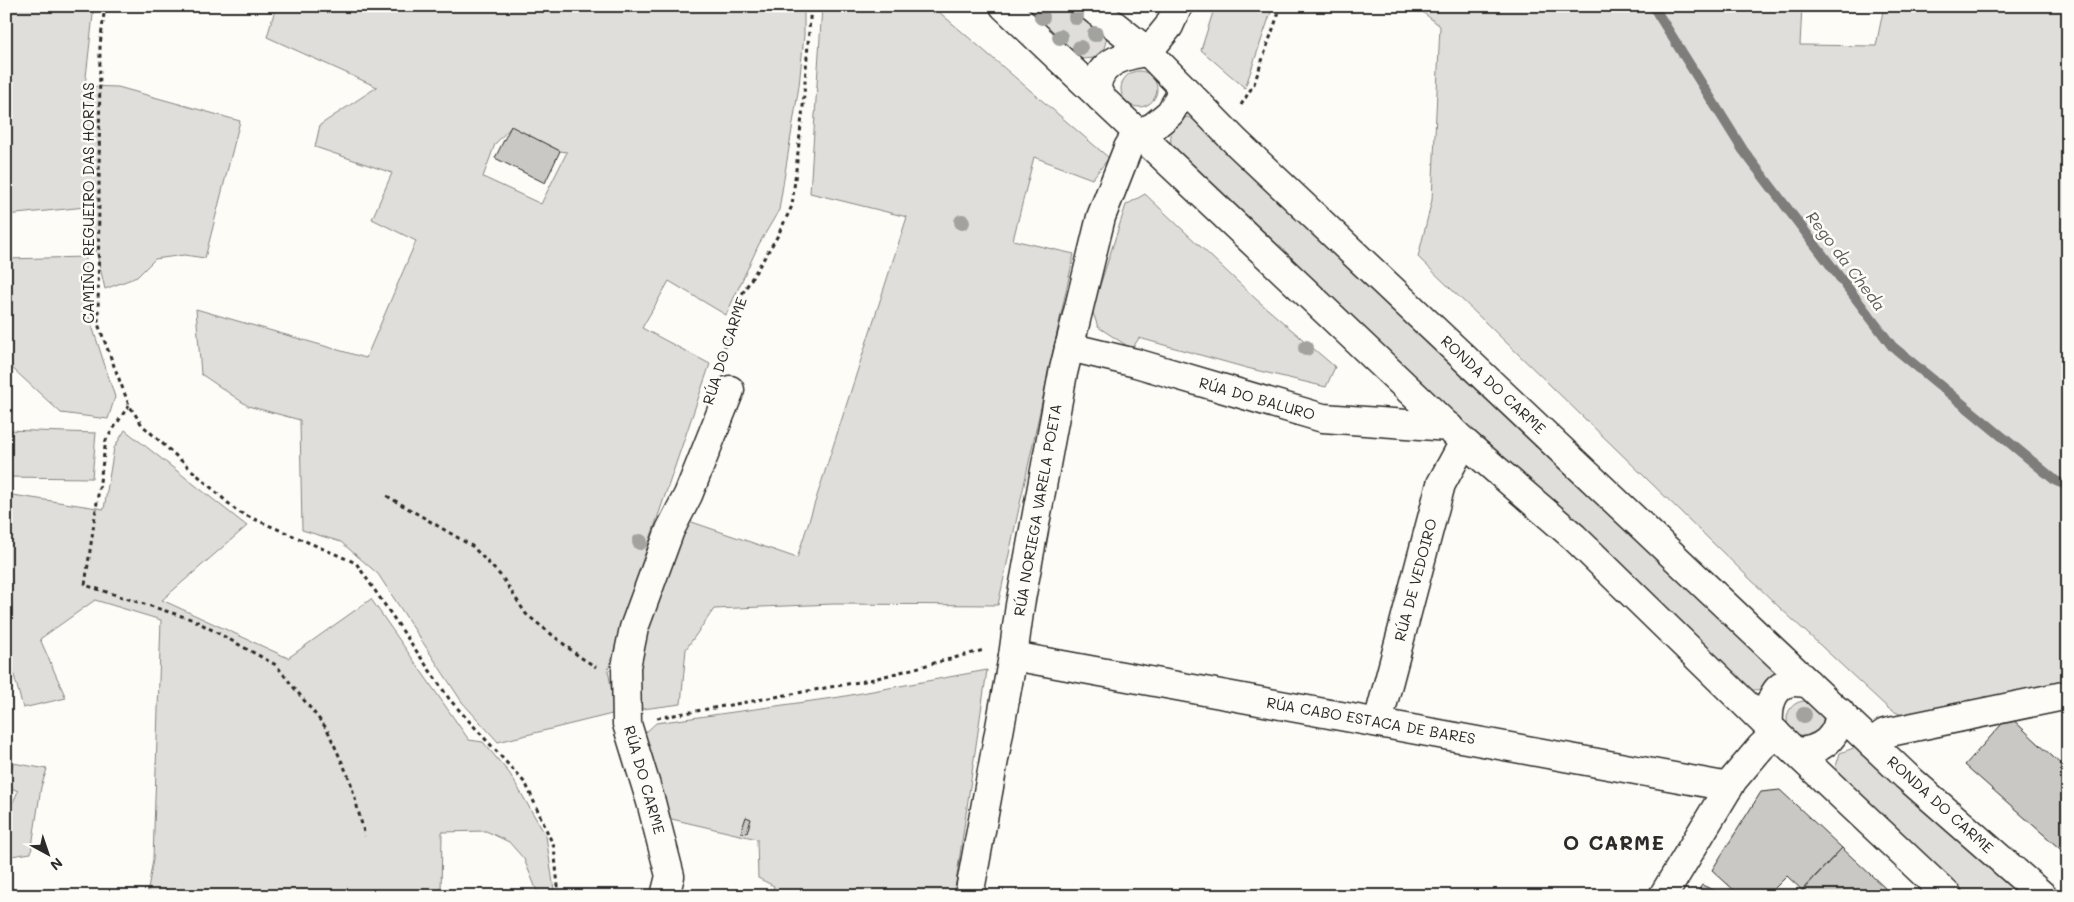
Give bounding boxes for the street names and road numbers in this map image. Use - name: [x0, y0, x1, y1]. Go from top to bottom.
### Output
- street label: CAMIÑO REGUEIRO DAS HORTAS: [78, 82, 98, 324]
- street label: RÚA DO CARME: [697, 294, 751, 407]
- street label: RONDA DO CARME: [1437, 330, 1551, 438]
- street label: RÚA DO BALURO: [1197, 372, 1318, 424]
- street label: RÚA NORIEGA VARELA POETA: [1008, 402, 1066, 618]
- street label: RÚA DE VEDOIRO: [1389, 516, 1441, 643]
- street label: RÚA CABO ESTACA DE BARES: [1265, 692, 1477, 748]
- street label: RÚA DO CARME: [620, 723, 670, 837]
- street label: RONDA DO CARME: [1883, 751, 1998, 858]

